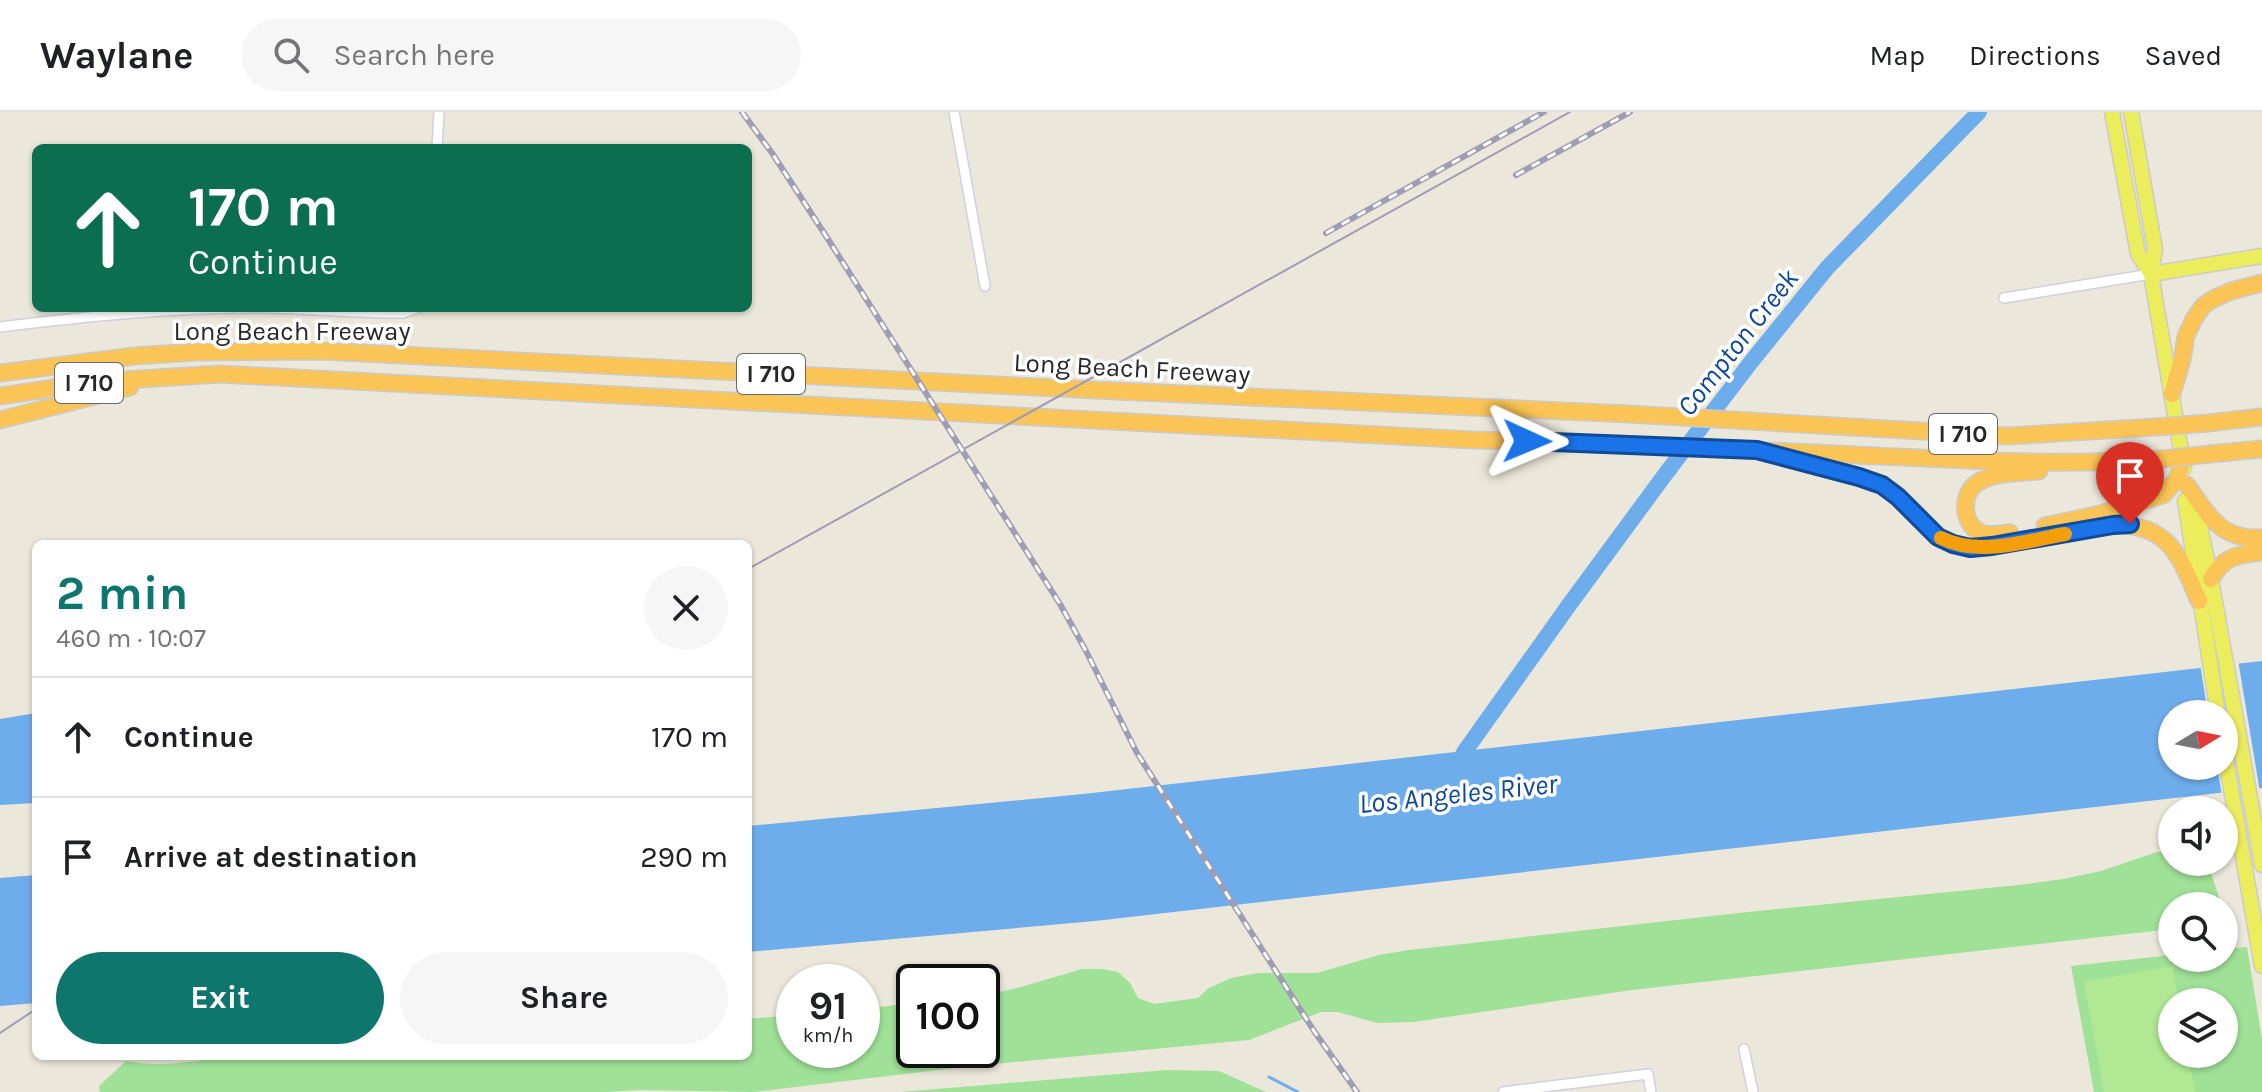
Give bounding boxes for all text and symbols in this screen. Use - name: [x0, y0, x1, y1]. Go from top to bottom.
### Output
- search box: [241, 19, 801, 91]
- text: Waylane: [40, 33, 193, 78]
- icon: search: [269, 33, 313, 77]
- text: Search here: [333, 37, 495, 73]
- text: Map: [1870, 39, 1925, 72]
- text: Directions: [1969, 39, 2101, 72]
- text: Saved: [2145, 39, 2222, 72]
- text: 170 m: [188, 174, 339, 239]
- icon: ahead: [56, 176, 160, 280]
- text: Continue: [188, 241, 338, 283]
- water label: Compton Creek: [1670, 262, 1805, 422]
- street label: Long Beach Freeway: [174, 316, 411, 347]
- street label: Long Beach Freeway: [1013, 347, 1251, 390]
- road number: I 710: [737, 354, 805, 394]
- road number: I 710: [55, 363, 123, 403]
- position arrow: [1485, 399, 1569, 483]
- road number: I 710: [1929, 414, 1997, 454]
- pin: [2096, 442, 2164, 524]
- icon: arrive: [2108, 454, 2152, 498]
- text: 2 min: [56, 565, 188, 621]
- button: close: [644, 566, 728, 650]
- text: 460 m · 10:07: [56, 623, 206, 654]
- north arrow: [2158, 700, 2238, 780]
- map controls: [2158, 700, 2238, 1068]
- icon: ahead: [56, 715, 100, 759]
- text: Continue: [124, 719, 254, 755]
- text: 170 m: [651, 719, 728, 755]
- water label: Los Angeles River: [1357, 767, 1560, 820]
- button: sound: [2158, 796, 2238, 876]
- icon: arrive: [56, 835, 100, 879]
- text: Arrive at destination: [124, 839, 418, 875]
- text: 290 m: [640, 839, 728, 875]
- button: search: [2158, 892, 2238, 972]
- button: Exit: [56, 952, 384, 1044]
- button: Share: [400, 952, 728, 1044]
- speed limit sign: 100: [896, 964, 1000, 1068]
- text: 91: [809, 982, 847, 1029]
- button: layers: [2158, 988, 2238, 1068]
- text: km/h: [803, 1024, 853, 1047]

